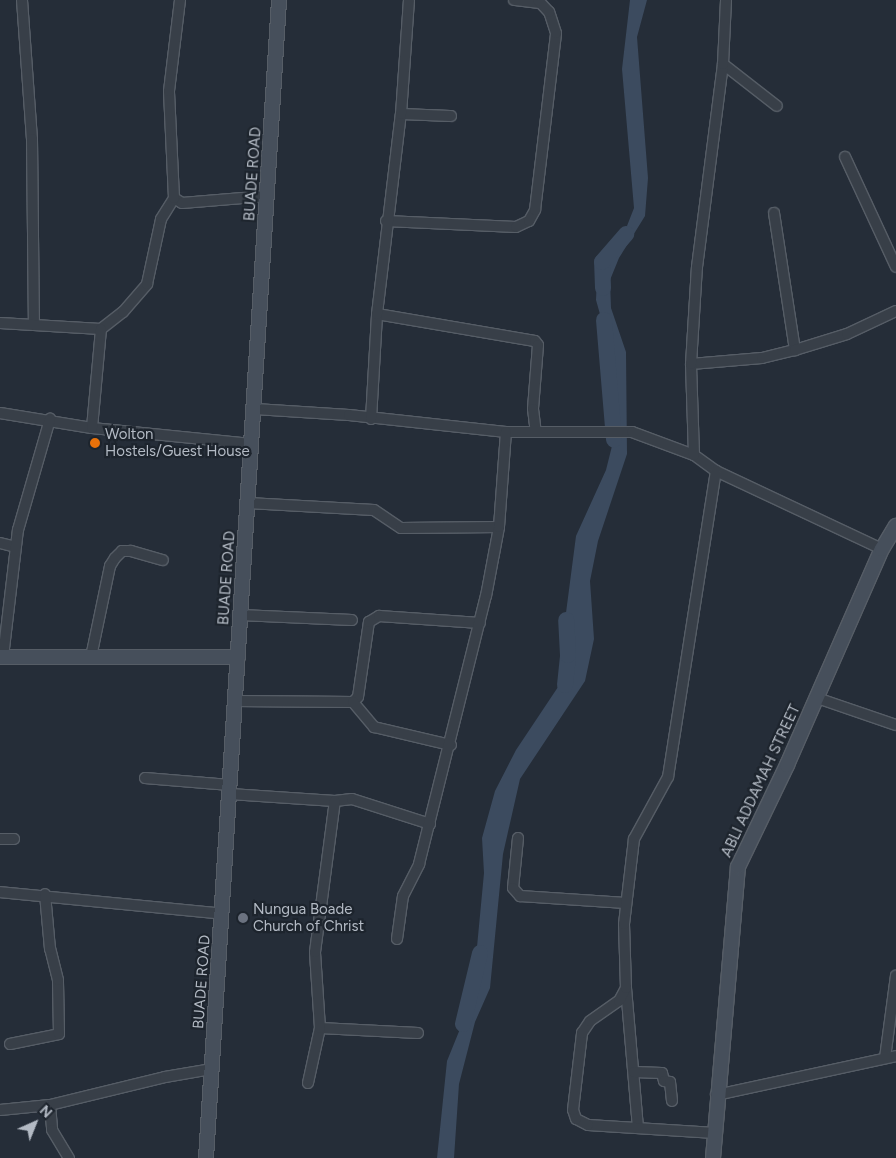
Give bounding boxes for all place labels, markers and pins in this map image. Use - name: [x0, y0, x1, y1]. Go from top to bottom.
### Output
- place label: Wolton Hostels/Guest House: [105, 425, 250, 460]
- marker: Wolton Hostels/Guest House: [89, 437, 101, 449]
- place label: Nungua Boade Church of Christ: [253, 900, 364, 935]
- marker: Nungua Boade Church of Christ: [237, 912, 249, 924]

